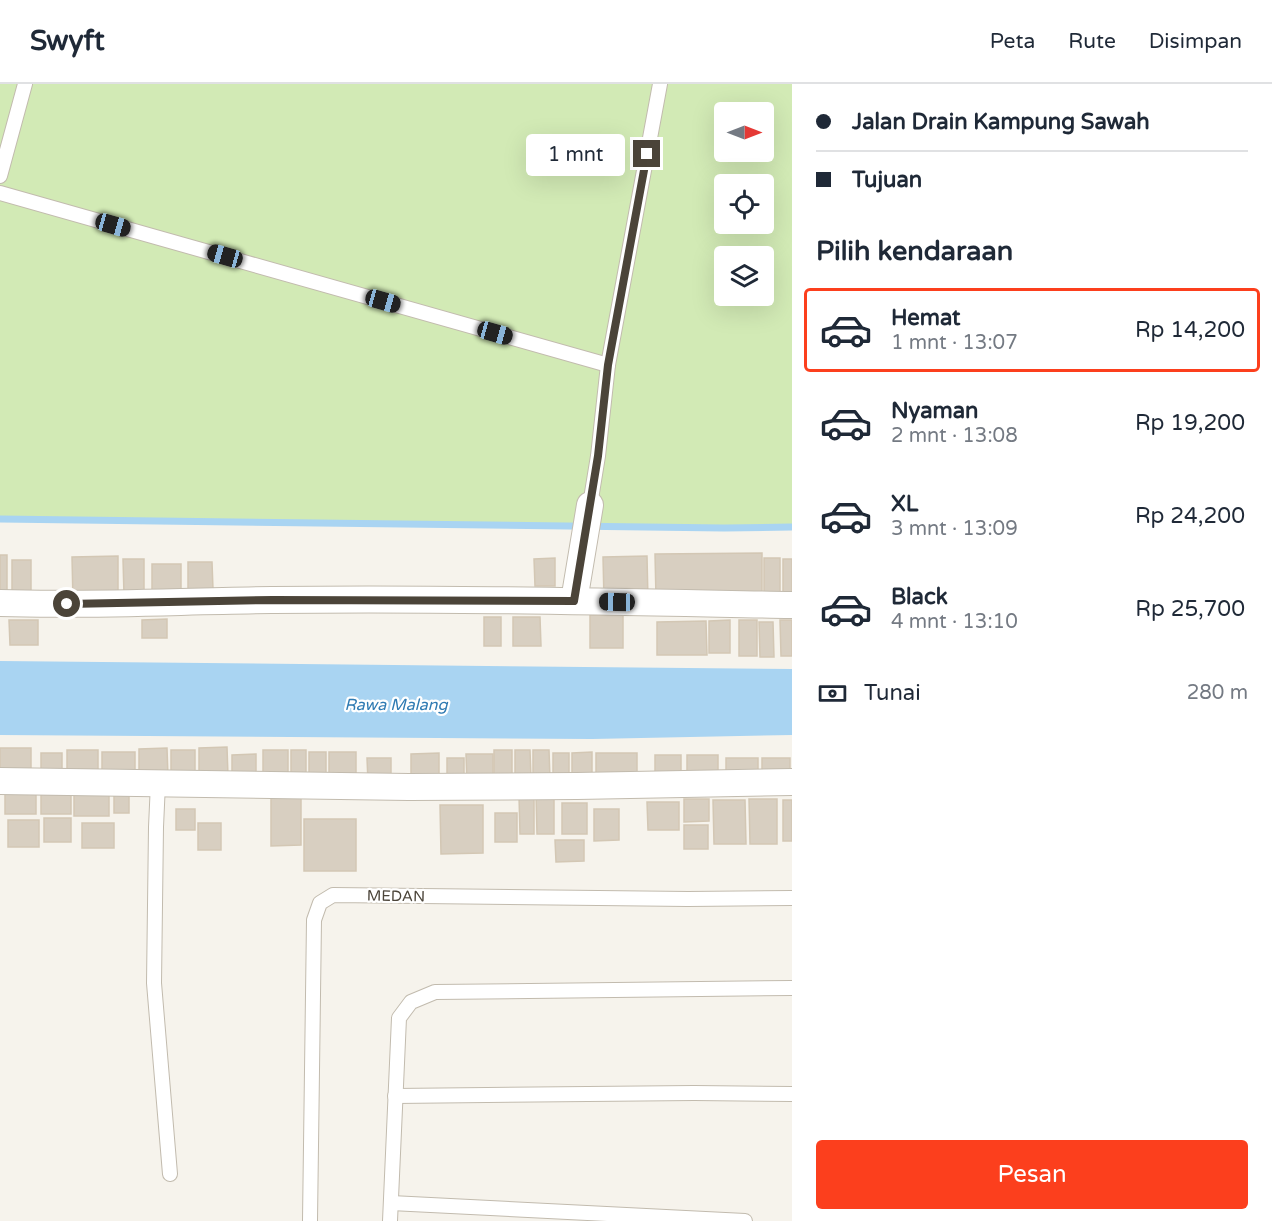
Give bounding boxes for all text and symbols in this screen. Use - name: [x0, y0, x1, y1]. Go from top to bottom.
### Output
- text: Swyft: [30, 24, 105, 58]
- text: Peta: [990, 29, 1035, 54]
- text: Rute: [1068, 29, 1116, 54]
- text: Disimpan: [1149, 29, 1242, 54]
- north arrow: [714, 102, 774, 162]
- map controls: [714, 102, 774, 306]
- text: Jalan Drain Kampung Sawah: [852, 109, 1150, 135]
- callout: 1 mnt: [527, 133, 626, 175]
- route end: [633, 140, 660, 167]
- text: 1 mnt: [548, 143, 603, 167]
- text: Tujuan: [852, 167, 922, 193]
- button: locate: [714, 174, 774, 234]
- car: [93, 211, 133, 239]
- text: Pilih kendaraan: [816, 235, 1013, 268]
- car: [205, 242, 245, 270]
- button: layers: [714, 246, 774, 306]
- car: [363, 287, 403, 315]
- icon: car: [819, 303, 873, 357]
- text: Hemat: [891, 305, 960, 331]
- text: Rp 14,200: [1135, 317, 1245, 343]
- car: [475, 319, 515, 347]
- text: 1 mnt · 13:07: [891, 331, 1018, 355]
- icon: car: [819, 396, 873, 450]
- text: Nyaman: [891, 398, 978, 424]
- text: Rp 19,200: [1135, 410, 1245, 436]
- text: 2 mnt · 13:08: [891, 424, 1018, 448]
- icon: car: [819, 489, 873, 543]
- text: XL: [891, 491, 918, 517]
- text: Rp 24,200: [1135, 503, 1245, 529]
- text: 3 mnt · 13:09: [891, 517, 1018, 541]
- icon: car: [819, 582, 873, 636]
- text: Black: [891, 584, 948, 610]
- route start: [53, 590, 80, 617]
- car: [599, 593, 635, 611]
- text: Rp 25,700: [1135, 596, 1245, 622]
- text: 4 mnt · 13:10: [891, 610, 1018, 634]
- icon: cash: [816, 677, 849, 710]
- text: Tunai: [864, 680, 921, 706]
- text: 280 m: [1187, 681, 1248, 705]
- water label: Rawa Malang: [344, 695, 449, 715]
- street label: MEDAN: [367, 886, 425, 906]
- button: Pesan: [816, 1140, 1248, 1209]

